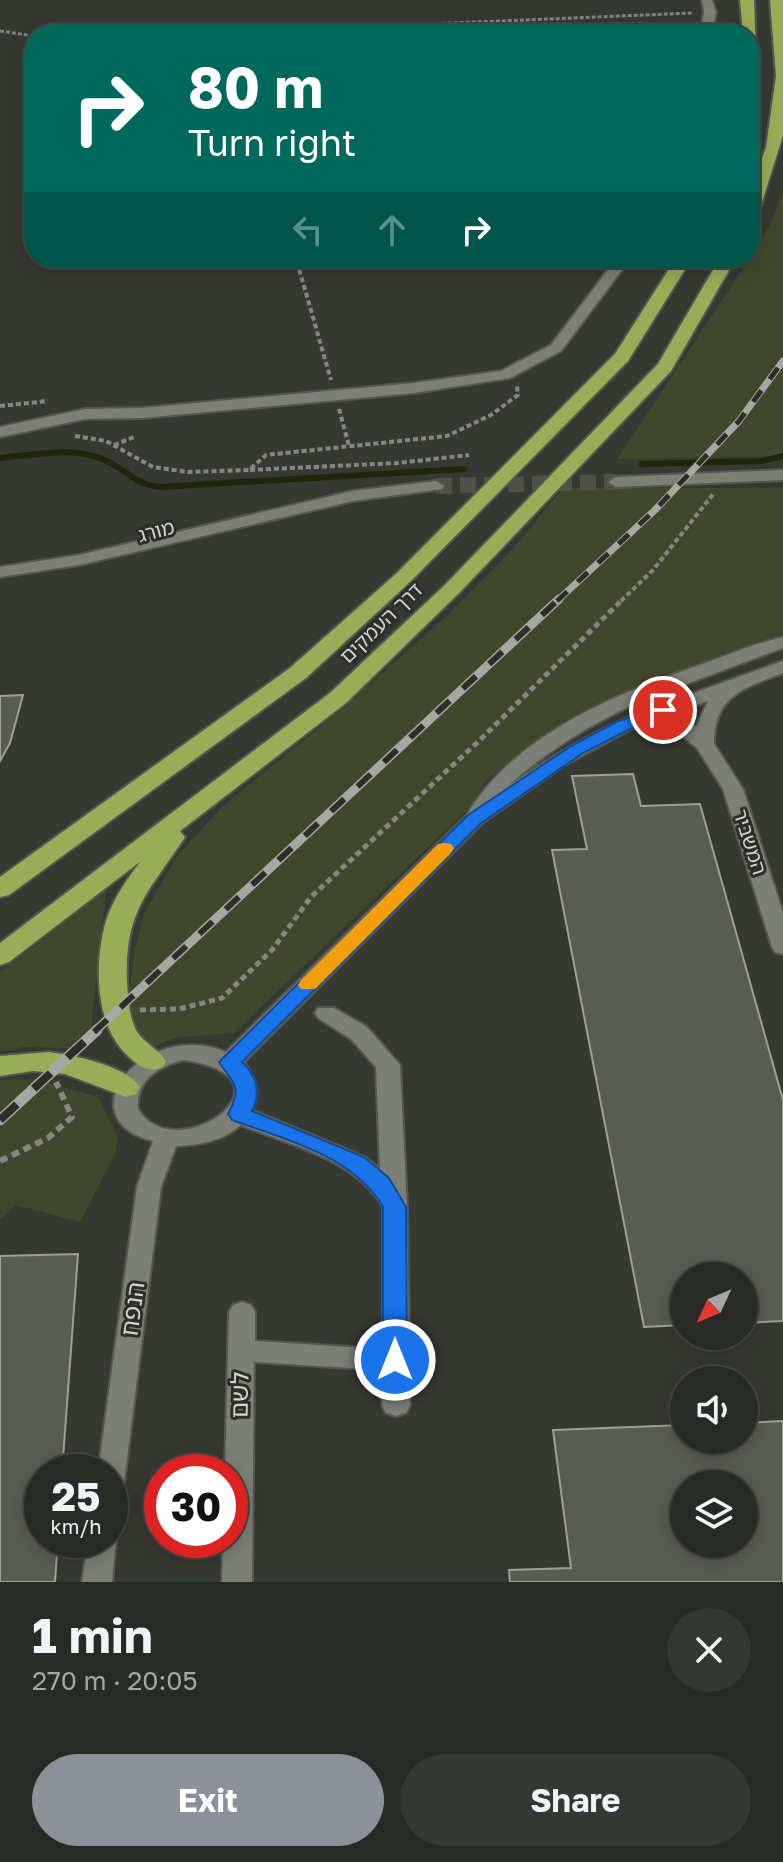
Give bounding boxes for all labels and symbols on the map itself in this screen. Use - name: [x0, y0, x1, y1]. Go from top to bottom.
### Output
- street label: מורג: [135, 514, 177, 546]
- street label: דרך העמקים: [334, 577, 427, 667]
- pin: [629, 676, 697, 744]
- street label: המשביר: [729, 806, 773, 877]
- north arrow: [670, 1262, 758, 1350]
- street label: הנפח: [113, 1280, 150, 1338]
- position arrow: [353, 1318, 437, 1402]
- street label: לשם: [224, 1371, 253, 1419]
- speed limit sign: 30: [144, 1454, 248, 1558]

